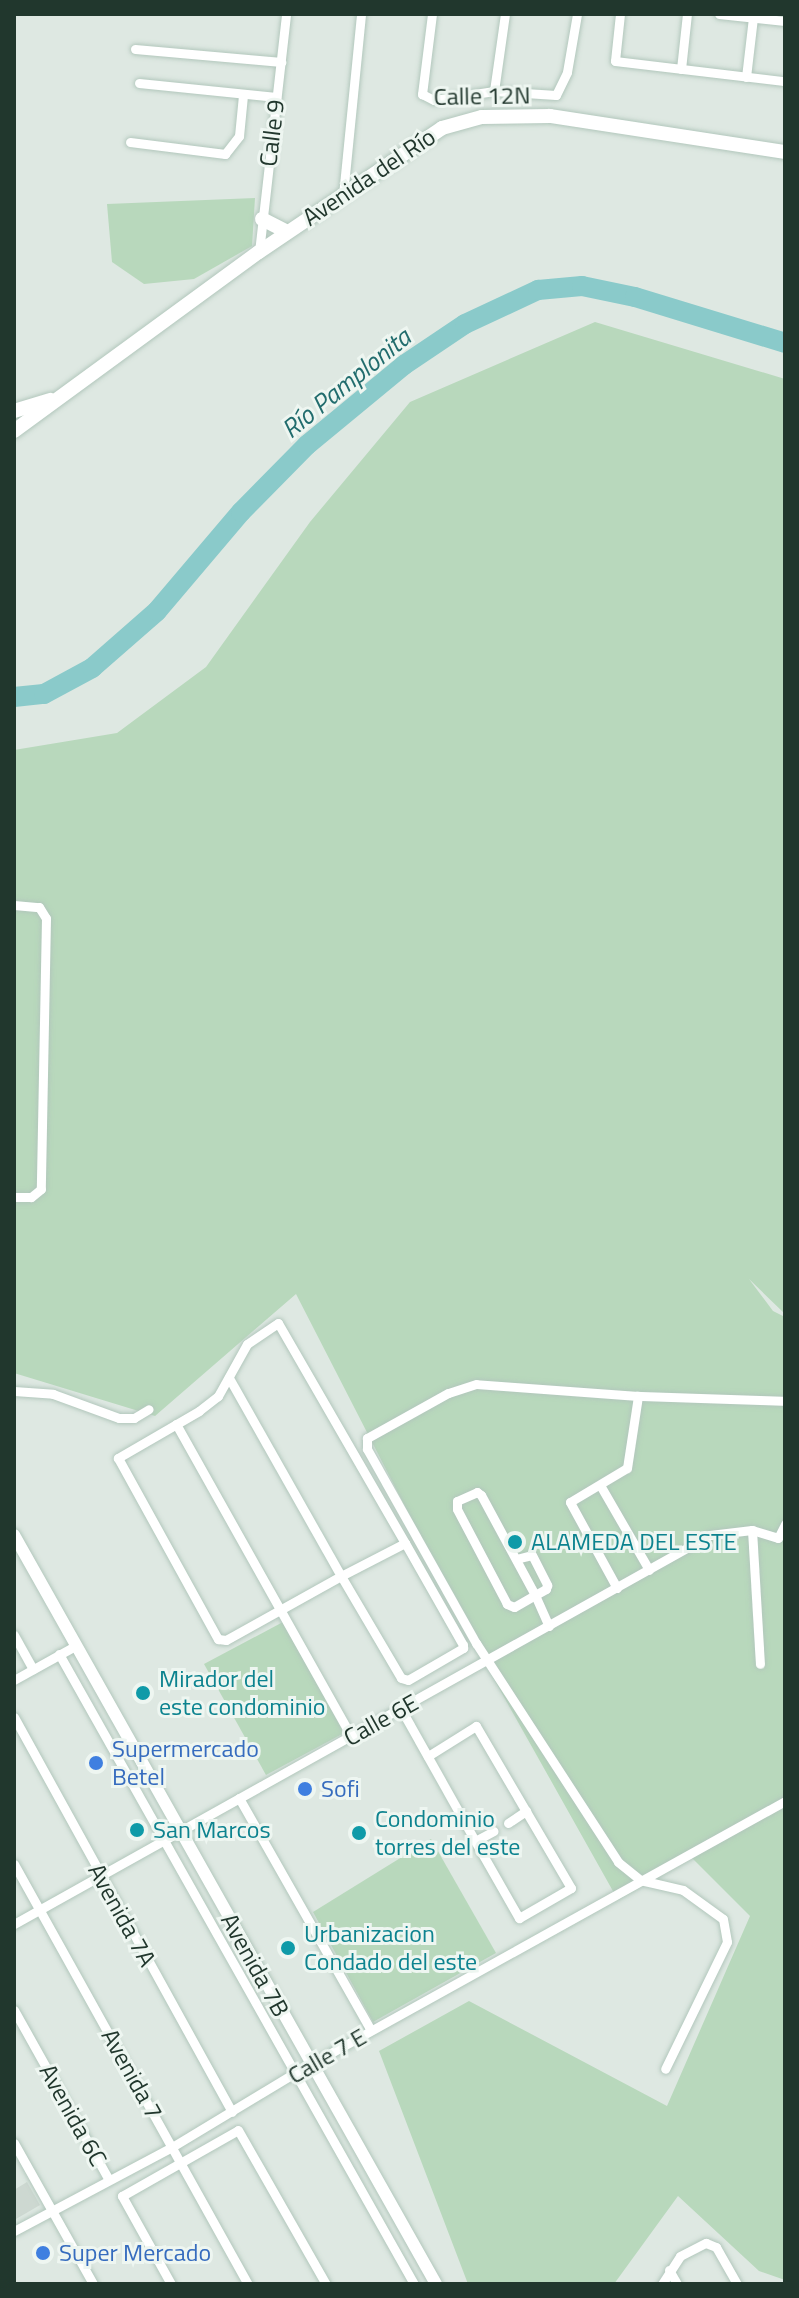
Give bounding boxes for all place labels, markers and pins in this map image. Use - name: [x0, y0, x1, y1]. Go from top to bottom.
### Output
- place label: ALAMEDA DEL ESTE: [531, 1528, 737, 1556]
- marker: ALAMEDA DEL ESTE: [506, 1533, 524, 1551]
- place label: Mirador del este condominio: [159, 1665, 325, 1721]
- marker: Mirador del este condominio: [134, 1684, 152, 1702]
- place label: Supermercado Betel: [112, 1735, 259, 1791]
- marker: Supermercado Betel: [87, 1754, 105, 1772]
- place label: Sofi: [321, 1775, 360, 1803]
- marker: Sofi: [296, 1780, 314, 1798]
- place label: Condominio torres del este: [375, 1805, 520, 1861]
- place label: San Marcos: [153, 1816, 271, 1844]
- marker: San Marcos: [128, 1821, 146, 1839]
- marker: Condominio torres del este: [350, 1824, 368, 1842]
- place label: Urbanizacion Condado del este: [304, 1920, 477, 1976]
- marker: Urbanizacion Condado del este: [279, 1939, 297, 1957]
- place label: Super Mercado: [59, 2239, 211, 2267]
- marker: Super Mercado: [34, 2244, 52, 2262]

